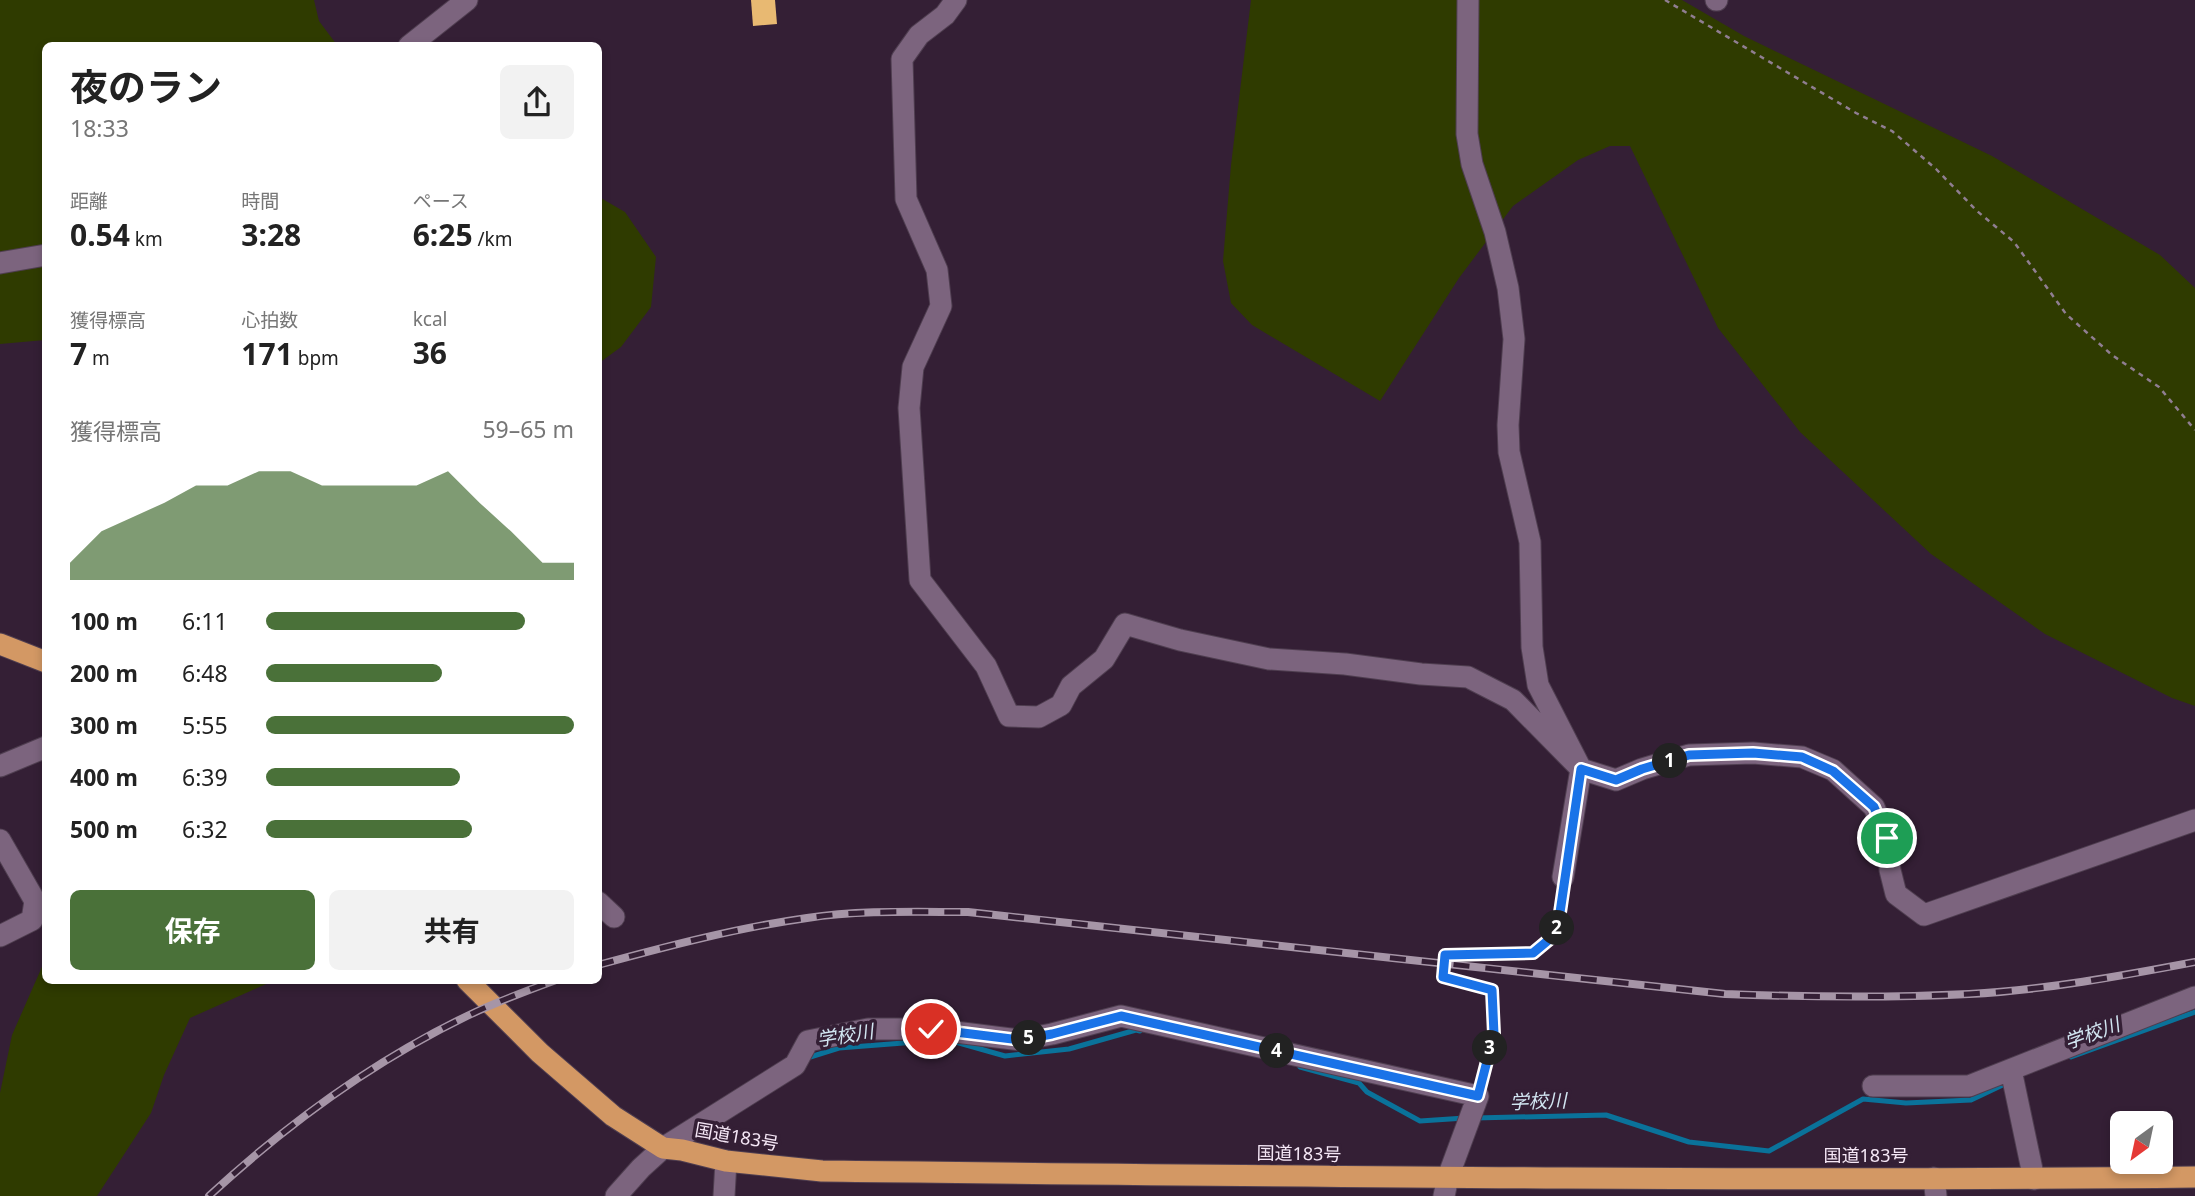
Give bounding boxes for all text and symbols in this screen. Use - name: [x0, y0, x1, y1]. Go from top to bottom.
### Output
- text: 夜のラン: [70, 60, 222, 112]
- button: share: [500, 65, 574, 139]
- text: 18:33: [70, 112, 129, 144]
- text: 距離: [70, 188, 108, 214]
- text: 時間: [241, 188, 279, 214]
- text: ペース: [413, 188, 469, 214]
- text: 0.54: [70, 214, 130, 255]
- text: 3:28: [241, 214, 301, 255]
- text: 6:25: [413, 214, 473, 255]
- text: km: [130, 226, 163, 252]
- text: /km: [473, 226, 513, 252]
- text: kcal: [413, 306, 447, 332]
- text: 獲得標高: [70, 307, 146, 333]
- text: 心拍数: [241, 307, 298, 333]
- text: 36: [413, 332, 447, 373]
- text: 7: [70, 333, 87, 374]
- text: 171: [241, 333, 293, 374]
- text: m: [87, 345, 110, 371]
- text: bpm: [293, 345, 339, 371]
- text: 59–65 m: [482, 413, 574, 445]
- text: 獲得標高: [70, 415, 162, 447]
- text: 100 m: [70, 605, 138, 637]
- text: 6:11: [182, 605, 228, 637]
- text: 200 m: [70, 657, 138, 689]
- text: 6:48: [182, 657, 228, 689]
- text: 300 m: [70, 709, 138, 741]
- text: 5:55: [182, 709, 228, 741]
- pin: 1: [1652, 744, 1688, 778]
- text: 1: [1664, 747, 1675, 773]
- text: 400 m: [70, 761, 138, 793]
- text: 6:39: [182, 761, 228, 793]
- pin: [1857, 808, 1917, 868]
- text: 500 m: [70, 813, 138, 845]
- text: 6:32: [182, 813, 228, 845]
- icon: arrive: [1868, 819, 1906, 857]
- button: 保存: [70, 890, 315, 970]
- button: 共有: [329, 890, 574, 970]
- pin: 2: [1540, 911, 1574, 946]
- text: 2: [1551, 914, 1562, 940]
- pin: [901, 999, 961, 1059]
- icon: check: [912, 1010, 950, 1048]
- water label: 学校川: [2061, 1010, 2125, 1055]
- water label: 学校川: [815, 1017, 877, 1052]
- pin: 5: [1012, 1020, 1046, 1056]
- text: 5: [1023, 1024, 1034, 1050]
- pin: 3: [1472, 1030, 1508, 1066]
- pin: 4: [1260, 1034, 1294, 1068]
- text: 3: [1484, 1034, 1495, 1060]
- text: 4: [1271, 1037, 1282, 1063]
- water label: 学校川: [1509, 1087, 1569, 1115]
- north arrow: [2110, 1111, 2174, 1174]
- map controls: [2110, 1111, 2173, 1174]
- street label: 国道183号: [693, 1117, 781, 1155]
- street label: 国道183号: [1256, 1140, 1342, 1166]
- street label: 国道183号: [1824, 1143, 1908, 1167]

